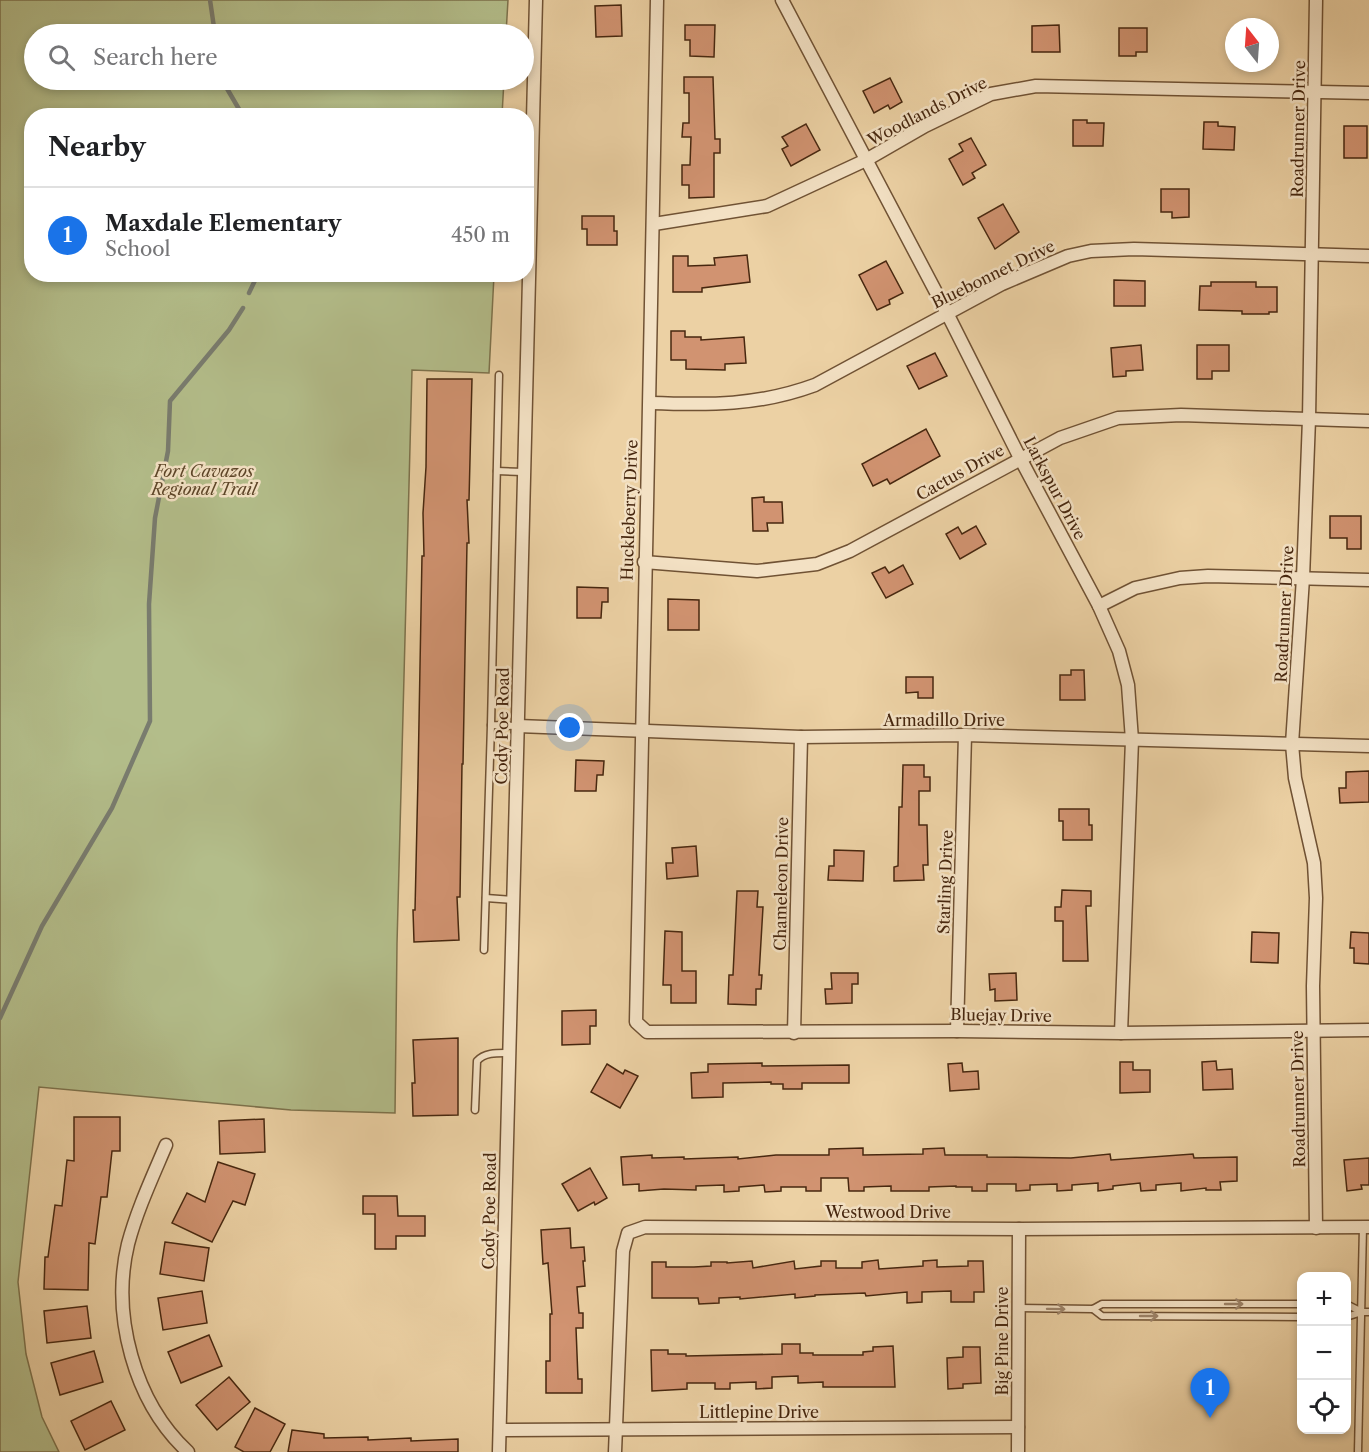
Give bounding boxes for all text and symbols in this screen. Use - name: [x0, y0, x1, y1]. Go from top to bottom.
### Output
- north arrow: [1225, 18, 1279, 72]
- search box: [24, 24, 534, 90]
- icon: search: [45, 41, 78, 74]
- text: Search here: [93, 44, 218, 71]
- street label: Roadrunner Drive: [1287, 60, 1309, 198]
- street label: Woodlands Drive: [863, 72, 990, 150]
- text: Nearby: [48, 131, 146, 163]
- text: Maxdale Elementary: [105, 210, 341, 237]
- text: 1: [63, 223, 72, 247]
- text: 450 m: [451, 223, 510, 247]
- street label: Bluebonnet Drive: [928, 235, 1058, 312]
- text: School: [105, 237, 170, 261]
- street label: Larkspur Drive: [1019, 433, 1091, 543]
- street label: Huckleberry Drive: [617, 439, 641, 581]
- street label: Cactus Drive: [913, 440, 1008, 504]
- park label: Fort Cavazos Regional Trail: [149, 461, 259, 499]
- street label: Roadrunner Drive: [1270, 545, 1298, 683]
- street label: Cody Poe Road: [491, 667, 513, 785]
- street label: Armadillo Drive: [882, 710, 1005, 730]
- your location: [555, 713, 584, 742]
- street label: Chameleon Drive: [770, 817, 792, 951]
- street label: Starling Drive: [933, 829, 957, 934]
- street label: Bluejay Drive: [950, 1004, 1052, 1026]
- street label: Roadrunner Drive: [1287, 1030, 1309, 1168]
- street label: Cody Poe Road: [478, 1152, 500, 1270]
- street label: Westwood Drive: [824, 1202, 951, 1222]
- map controls: [1297, 1272, 1351, 1434]
- button: +: [1297, 1272, 1351, 1326]
- street label: Big Pine Drive: [992, 1286, 1012, 1395]
- one-way arrow: [1223, 1298, 1243, 1310]
- one-way arrow: [1045, 1303, 1065, 1315]
- one-way arrow: [1139, 1310, 1159, 1322]
- button: −: [1297, 1326, 1351, 1380]
- pin: 1: [1190, 1368, 1230, 1418]
- button: locate: [1297, 1380, 1351, 1434]
- street label: Littlepine Drive: [699, 1402, 819, 1422]

